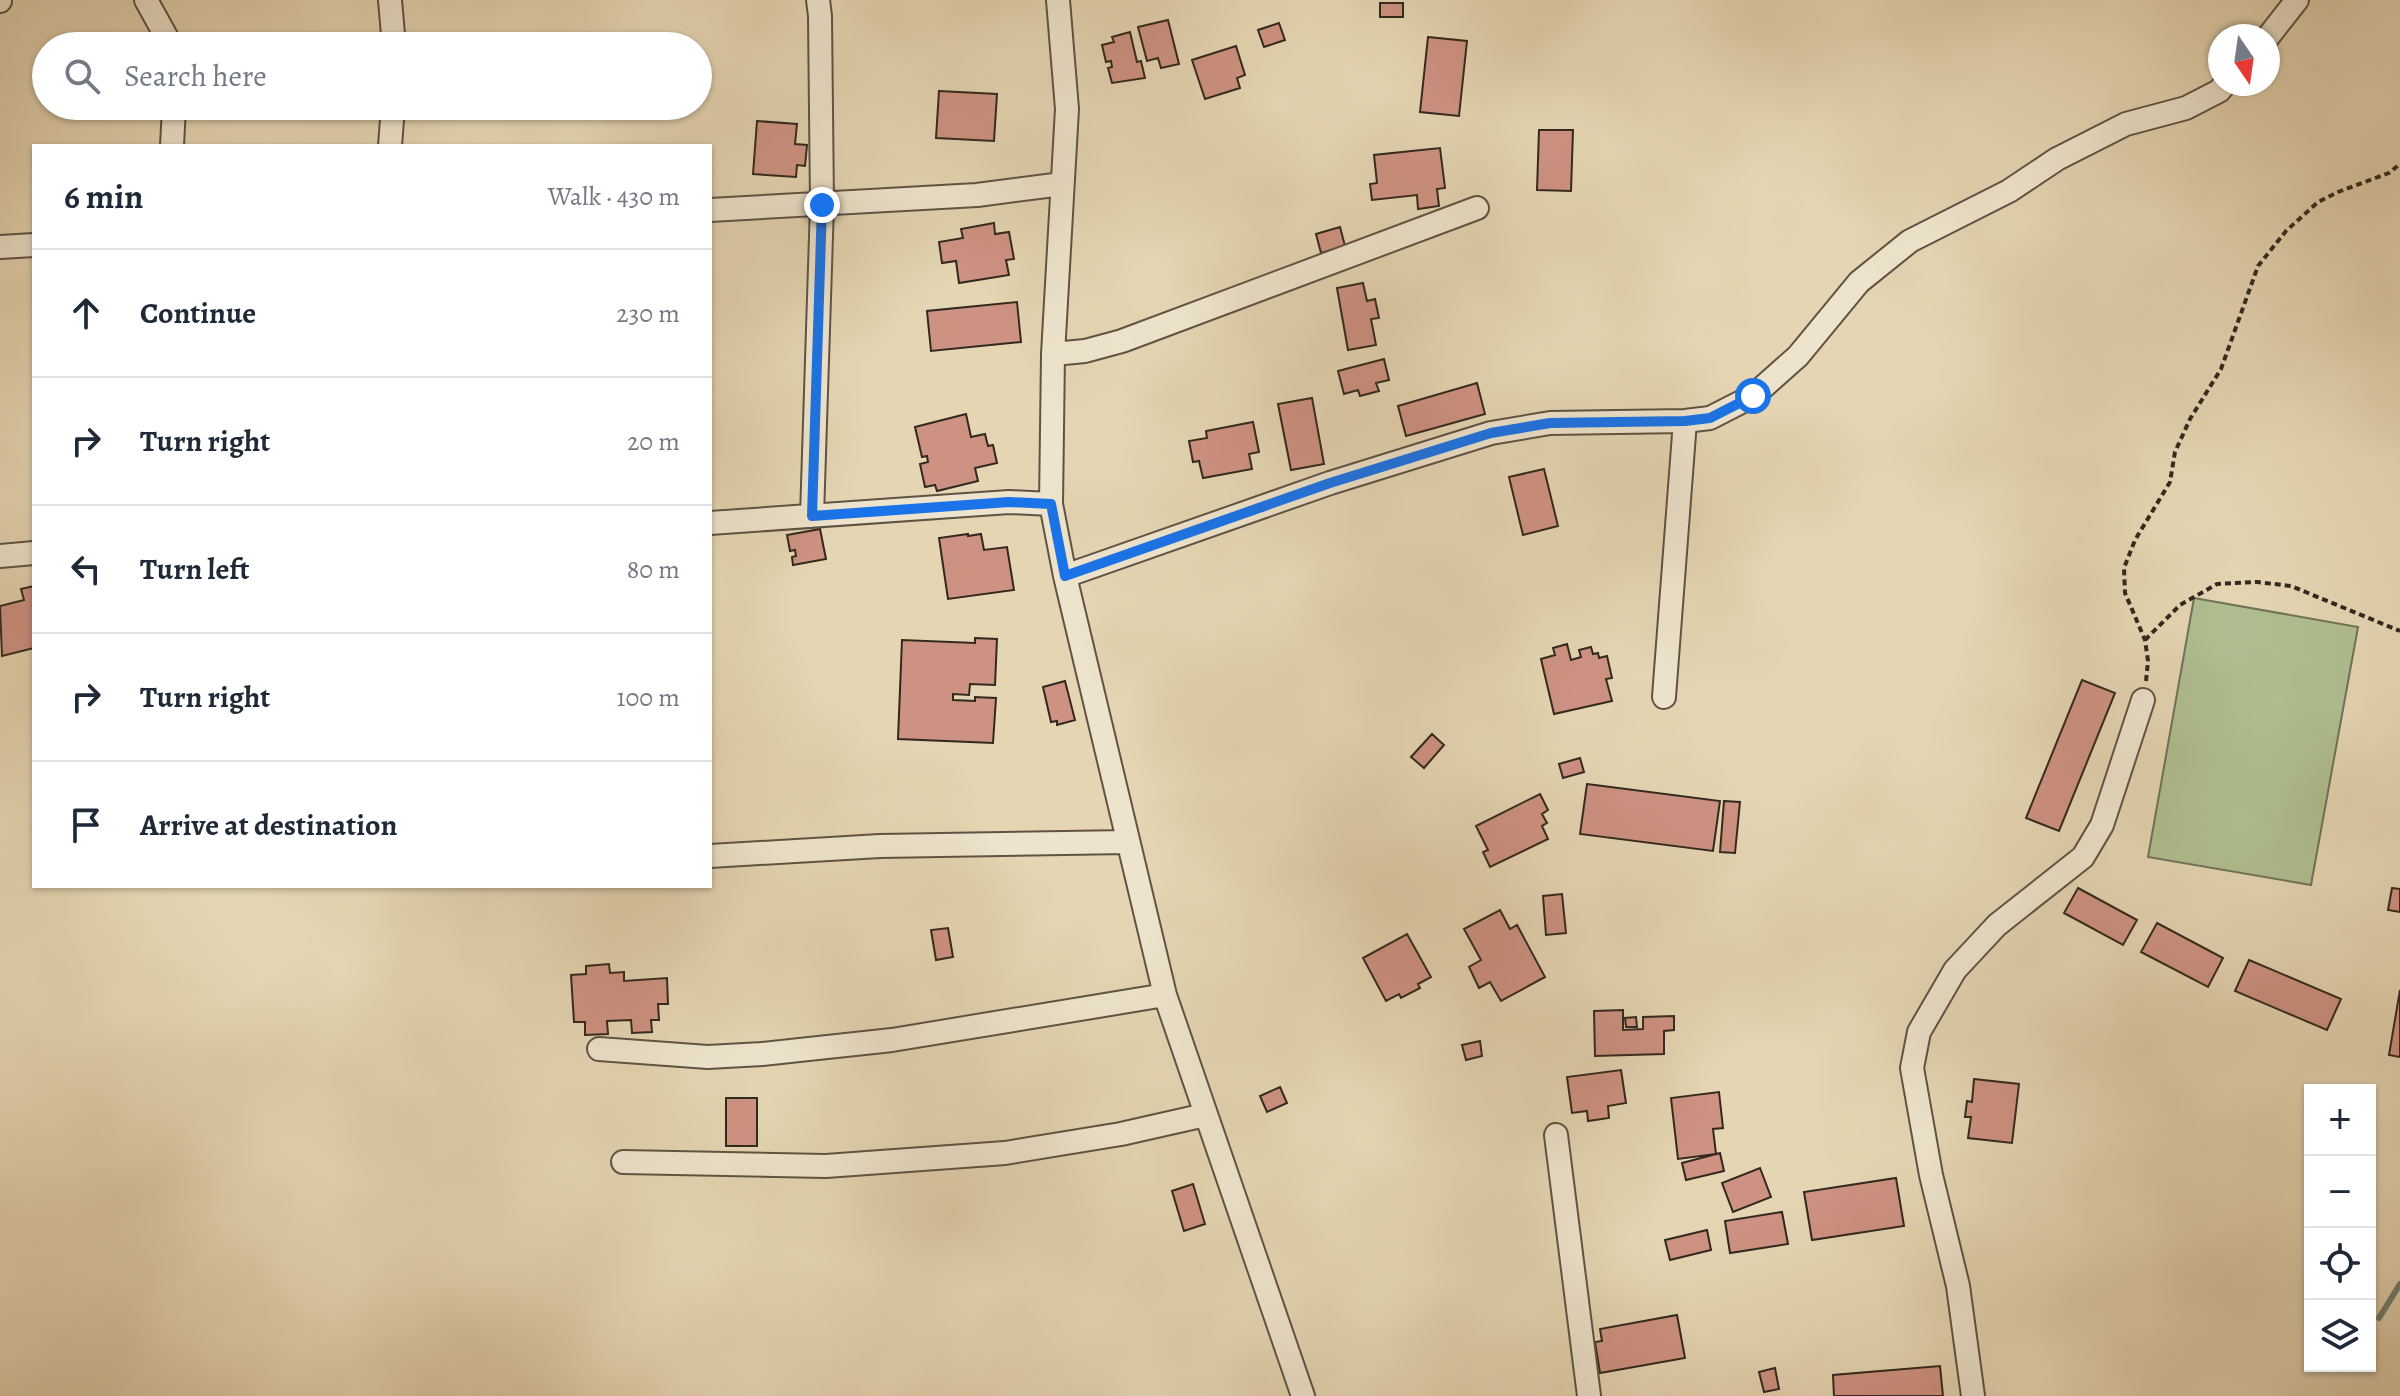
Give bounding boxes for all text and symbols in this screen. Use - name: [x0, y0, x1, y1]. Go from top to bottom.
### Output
- north arrow: [2208, 24, 2280, 96]
- search box: [32, 32, 712, 120]
- icon: search: [60, 54, 104, 98]
- text: Search here: [124, 56, 267, 96]
- text: 6 min: [64, 173, 143, 220]
- text: Walk · 430 m: [548, 179, 680, 214]
- route end: [804, 187, 840, 223]
- icon: ahead: [64, 291, 108, 335]
- text: Continue: [140, 293, 256, 333]
- text: 230 m: [616, 296, 680, 331]
- route start: [1735, 378, 1771, 414]
- icon: right: [64, 419, 108, 463]
- text: Turn right: [140, 421, 270, 461]
- text: 20 m: [627, 424, 680, 459]
- icon: left: [64, 547, 108, 591]
- text: Turn left: [140, 549, 249, 589]
- text: 80 m: [627, 552, 680, 587]
- icon: right: [64, 675, 108, 719]
- text: Turn right: [140, 677, 270, 717]
- text: 100 m: [617, 680, 680, 715]
- icon: arrive: [64, 803, 108, 847]
- text: Arrive at destination: [140, 805, 397, 845]
- map controls: [2304, 1084, 2376, 1372]
- button: +: [2304, 1084, 2376, 1156]
- button: −: [2304, 1156, 2376, 1228]
- button: locate: [2304, 1228, 2376, 1300]
- button: layers: [2304, 1300, 2376, 1372]

